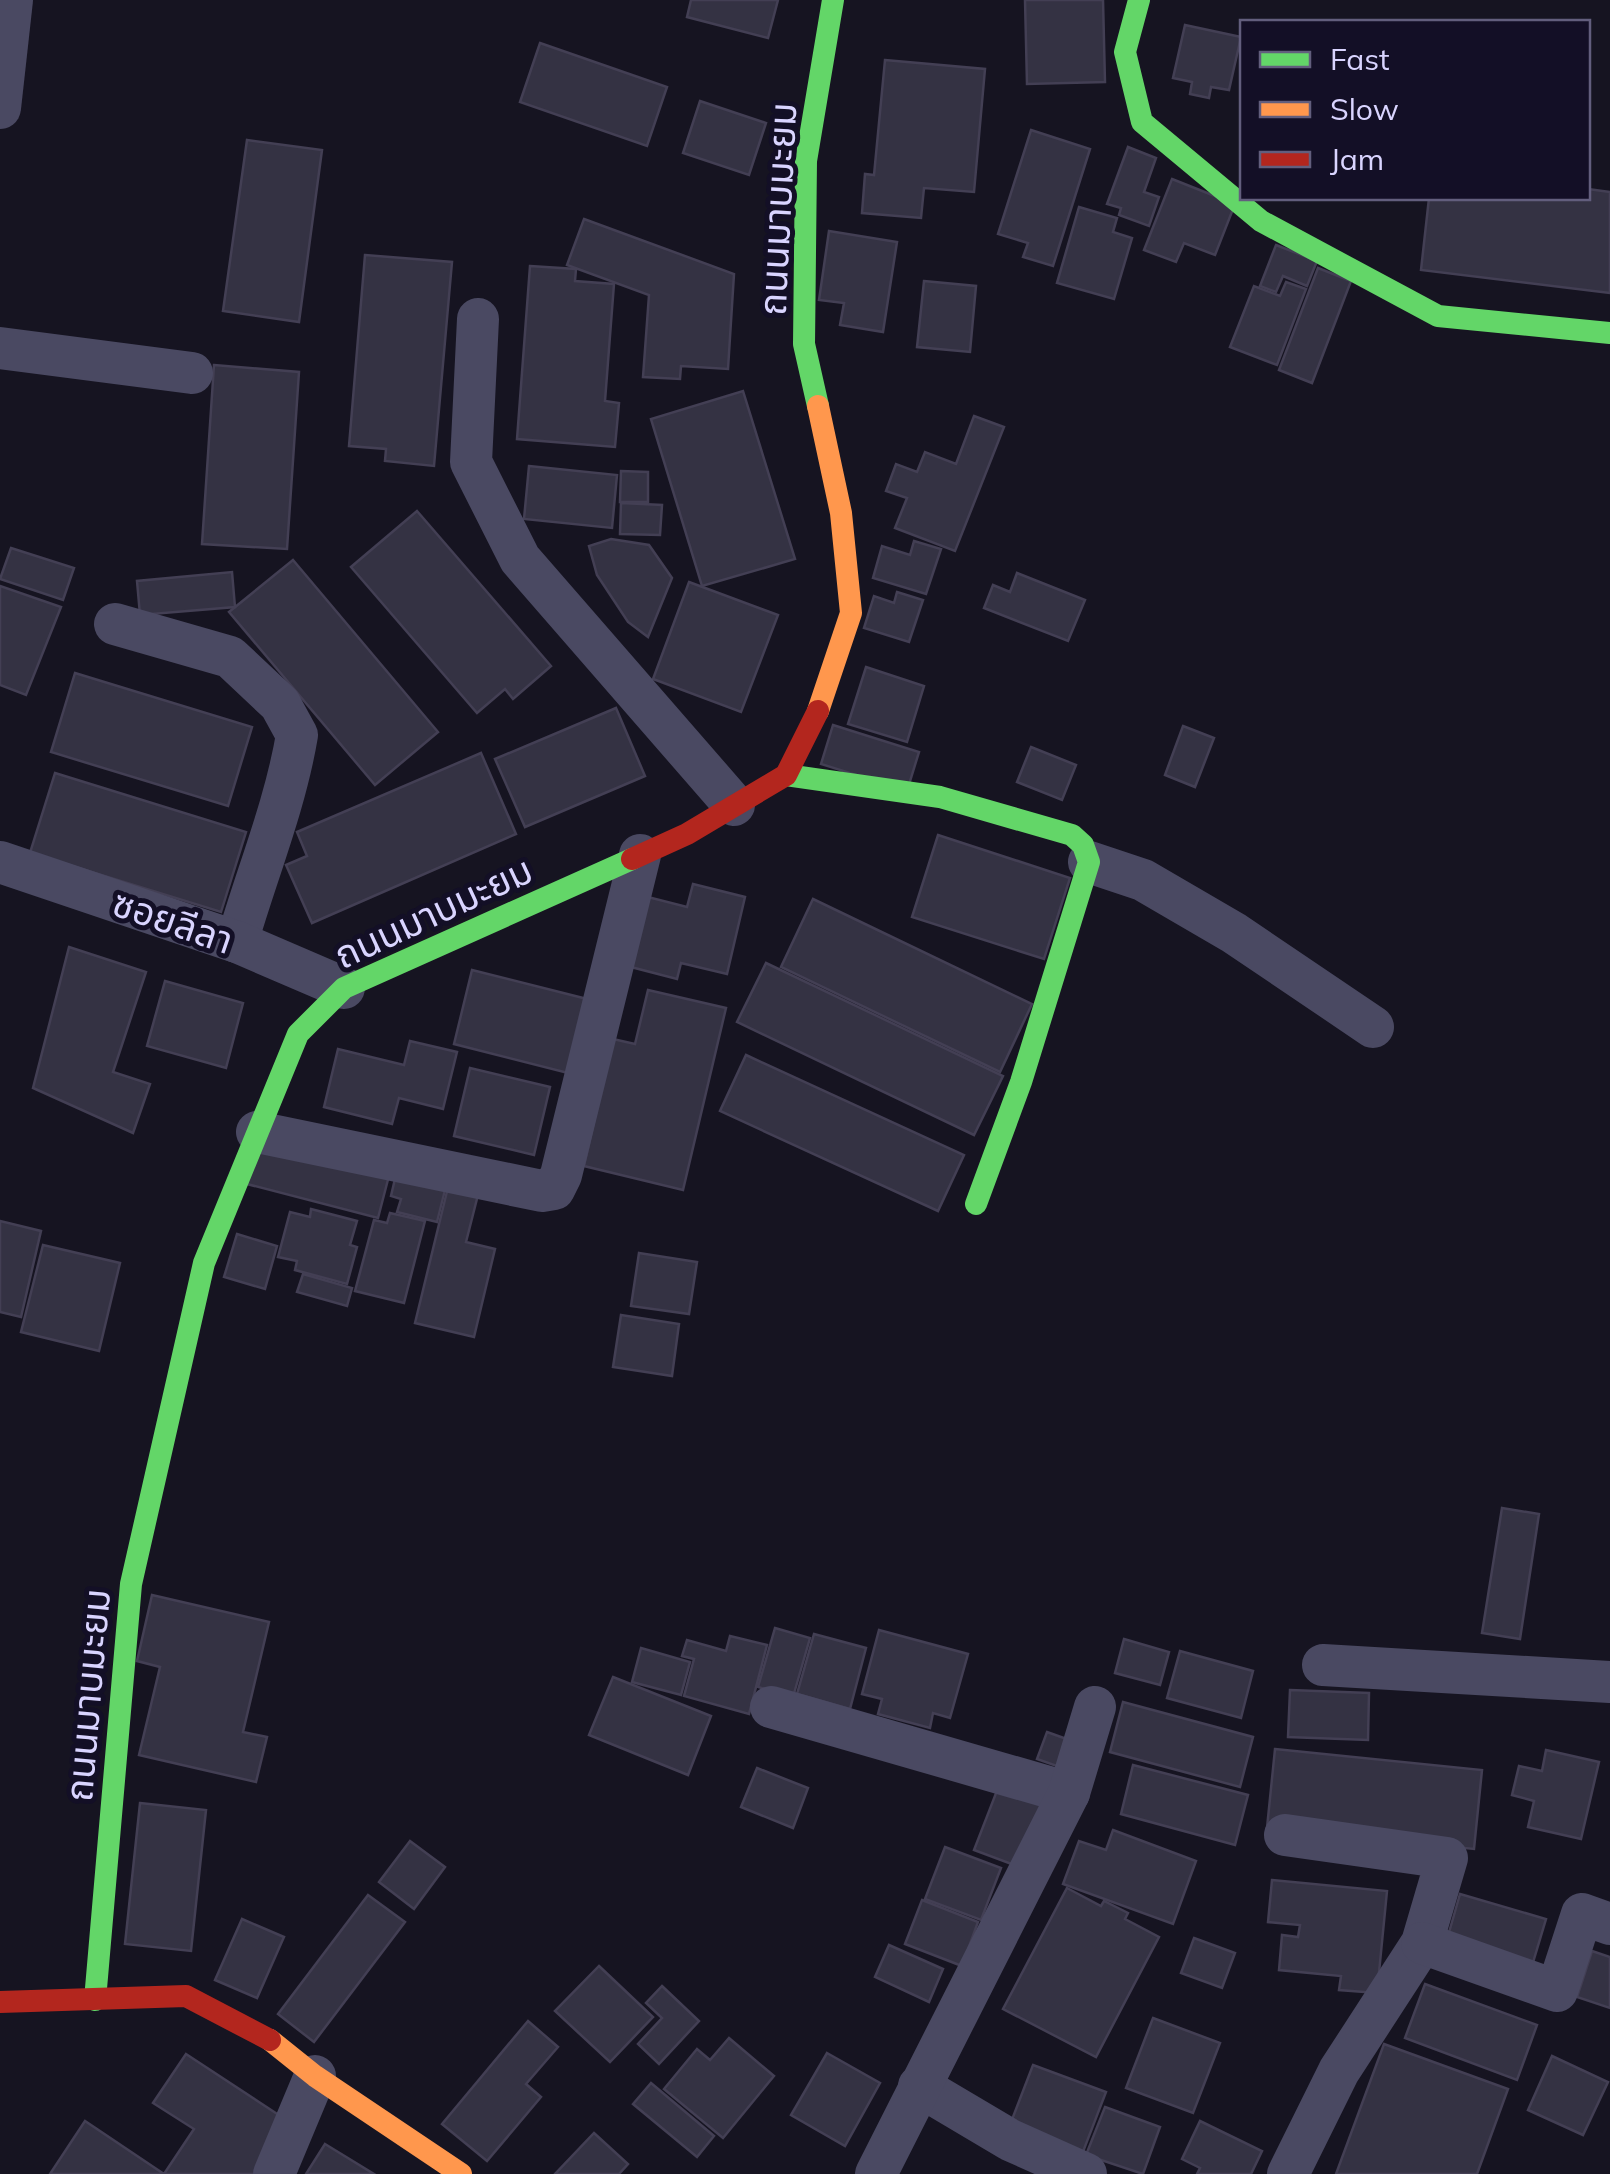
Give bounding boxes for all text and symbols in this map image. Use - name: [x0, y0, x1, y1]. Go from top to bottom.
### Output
- legend: [1240, 20, 1590, 200]
- text: Fast: [1330, 40, 1390, 78]
- text: Slow: [1330, 90, 1399, 128]
- street label: ถนนมาบมะยม: [747, 101, 807, 317]
- text: Jam: [1330, 140, 1384, 178]
- street label: ถนนมาบมะยม: [326, 845, 540, 979]
- street label: ซอยลีลา: [106, 878, 240, 964]
- street label: ถนนมาบมะยม: [54, 1587, 120, 1803]

